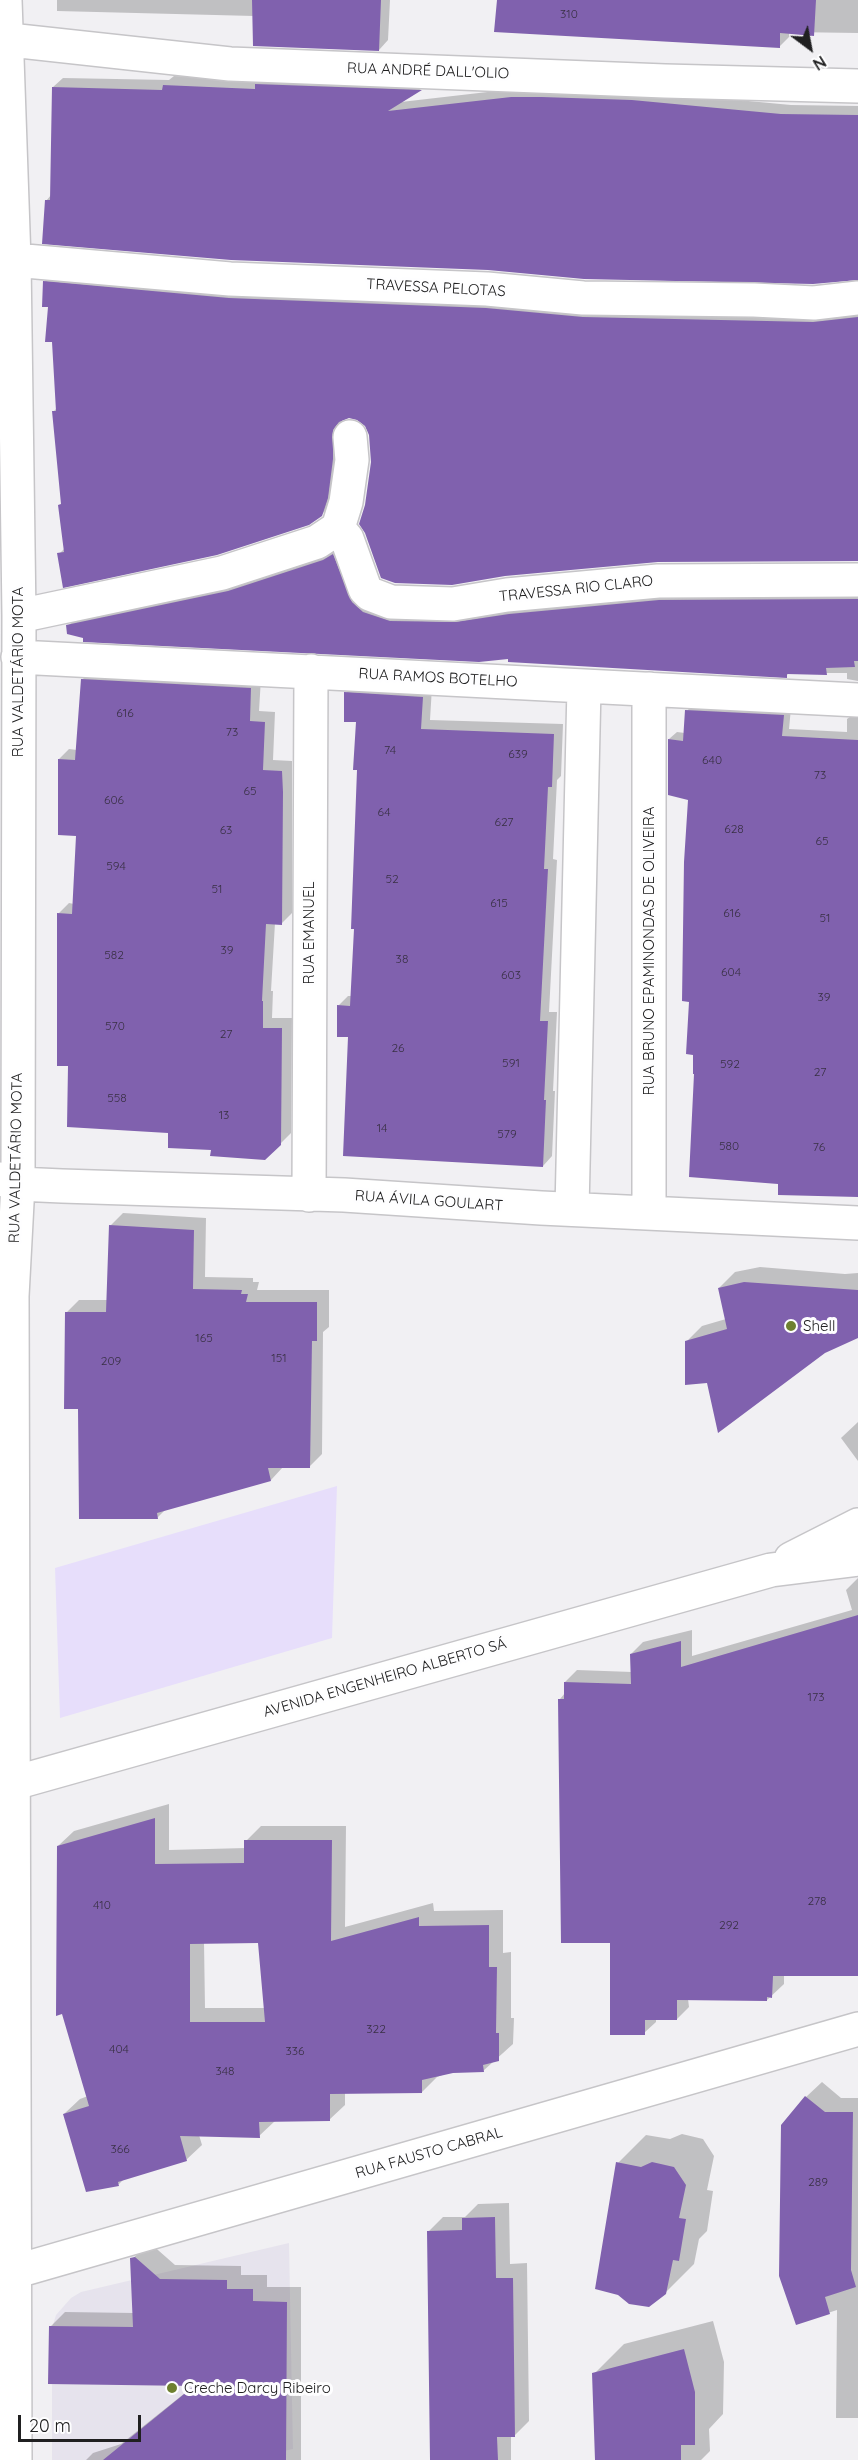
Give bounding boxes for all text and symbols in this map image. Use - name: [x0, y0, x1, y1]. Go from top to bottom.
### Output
- house number: 310: [560, 7, 578, 21]
- north arrow: [780, 18, 840, 78]
- text: N: [809, 52, 830, 75]
- street label: RUA ANDRÉ DALL'OLIO: [347, 59, 509, 83]
- street label: TRAVESSA PELOTAS: [366, 275, 506, 301]
- street label: TRAVESSA RIO CLARO: [498, 572, 654, 606]
- street label: RUA VALDETÁRIO MOTA: [9, 587, 27, 757]
- street label: RUA RAMOS BOTELHO: [358, 665, 518, 691]
- house number: 616: [116, 706, 134, 720]
- house number: 73: [226, 725, 238, 739]
- house number: 74: [384, 743, 396, 757]
- house number: 639: [508, 747, 528, 761]
- house number: 640: [702, 753, 722, 767]
- house number: 73: [814, 768, 826, 782]
- house number: 65: [244, 784, 256, 798]
- house number: 606: [104, 793, 124, 807]
- house number: 64: [378, 805, 390, 819]
- street label: RUA BRUNO EPAMINONDAS DE OLIVEIRA: [640, 807, 658, 1095]
- house number: 627: [494, 815, 514, 829]
- house number: 628: [724, 822, 744, 836]
- house number: 63: [220, 823, 232, 837]
- house number: 65: [816, 834, 828, 848]
- house number: 594: [106, 859, 126, 873]
- house number: 52: [385, 872, 399, 886]
- street label: RUA EMANUEL: [300, 881, 318, 985]
- house number: 51: [212, 882, 222, 896]
- house number: 615: [490, 896, 508, 910]
- house number: 616: [723, 906, 741, 920]
- house number: 51: [820, 911, 830, 925]
- house number: 39: [221, 943, 233, 957]
- house number: 582: [104, 948, 124, 962]
- house number: 38: [396, 952, 408, 966]
- house number: 604: [721, 965, 741, 979]
- house number: 603: [501, 968, 521, 982]
- house number: 39: [818, 990, 830, 1004]
- house number: 570: [105, 1019, 125, 1033]
- house number: 27: [220, 1027, 232, 1041]
- house number: 26: [391, 1041, 405, 1055]
- house number: 591: [502, 1056, 520, 1070]
- house number: 592: [720, 1057, 740, 1071]
- house number: 27: [814, 1065, 826, 1079]
- street label: RUA VALDETÁRIO MOTA: [6, 1073, 26, 1243]
- house number: 558: [107, 1091, 127, 1105]
- house number: 13: [219, 1108, 229, 1122]
- house number: 14: [377, 1121, 387, 1135]
- house number: 579: [497, 1127, 517, 1141]
- house number: 580: [719, 1139, 739, 1153]
- house number: 76: [813, 1140, 825, 1154]
- street label: RUA ÁVILA GOULART: [354, 1187, 504, 1215]
- place label: Shell: [803, 1317, 835, 1335]
- marker: Shell: [784, 1319, 798, 1333]
- house number: 165: [195, 1331, 213, 1345]
- house number: 151: [271, 1351, 287, 1365]
- house number: 209: [101, 1354, 121, 1368]
- street label: AVENIDA ENGENHEIRO ALBERTO SÁ: [261, 1635, 509, 1721]
- house number: 173: [808, 1690, 824, 1704]
- house number: 278: [807, 1894, 827, 1908]
- house number: 410: [93, 1898, 111, 1912]
- house number: 292: [719, 1918, 739, 1932]
- house number: 322: [366, 2022, 386, 2036]
- house number: 404: [109, 2042, 129, 2056]
- house number: 336: [285, 2044, 305, 2058]
- house number: 348: [215, 2064, 235, 2078]
- street label: RUA FAUSTO CABRAL: [353, 2123, 505, 2183]
- house number: 366: [110, 2142, 130, 2156]
- house number: 289: [808, 2175, 828, 2189]
- place label: Creche Darcy Ribeiro: [184, 2379, 331, 2397]
- marker: Creche Darcy Ribeiro: [165, 2381, 179, 2395]
- scale bar: [21, 2403, 144, 2441]
- text: 20 m: [29, 2414, 71, 2437]

